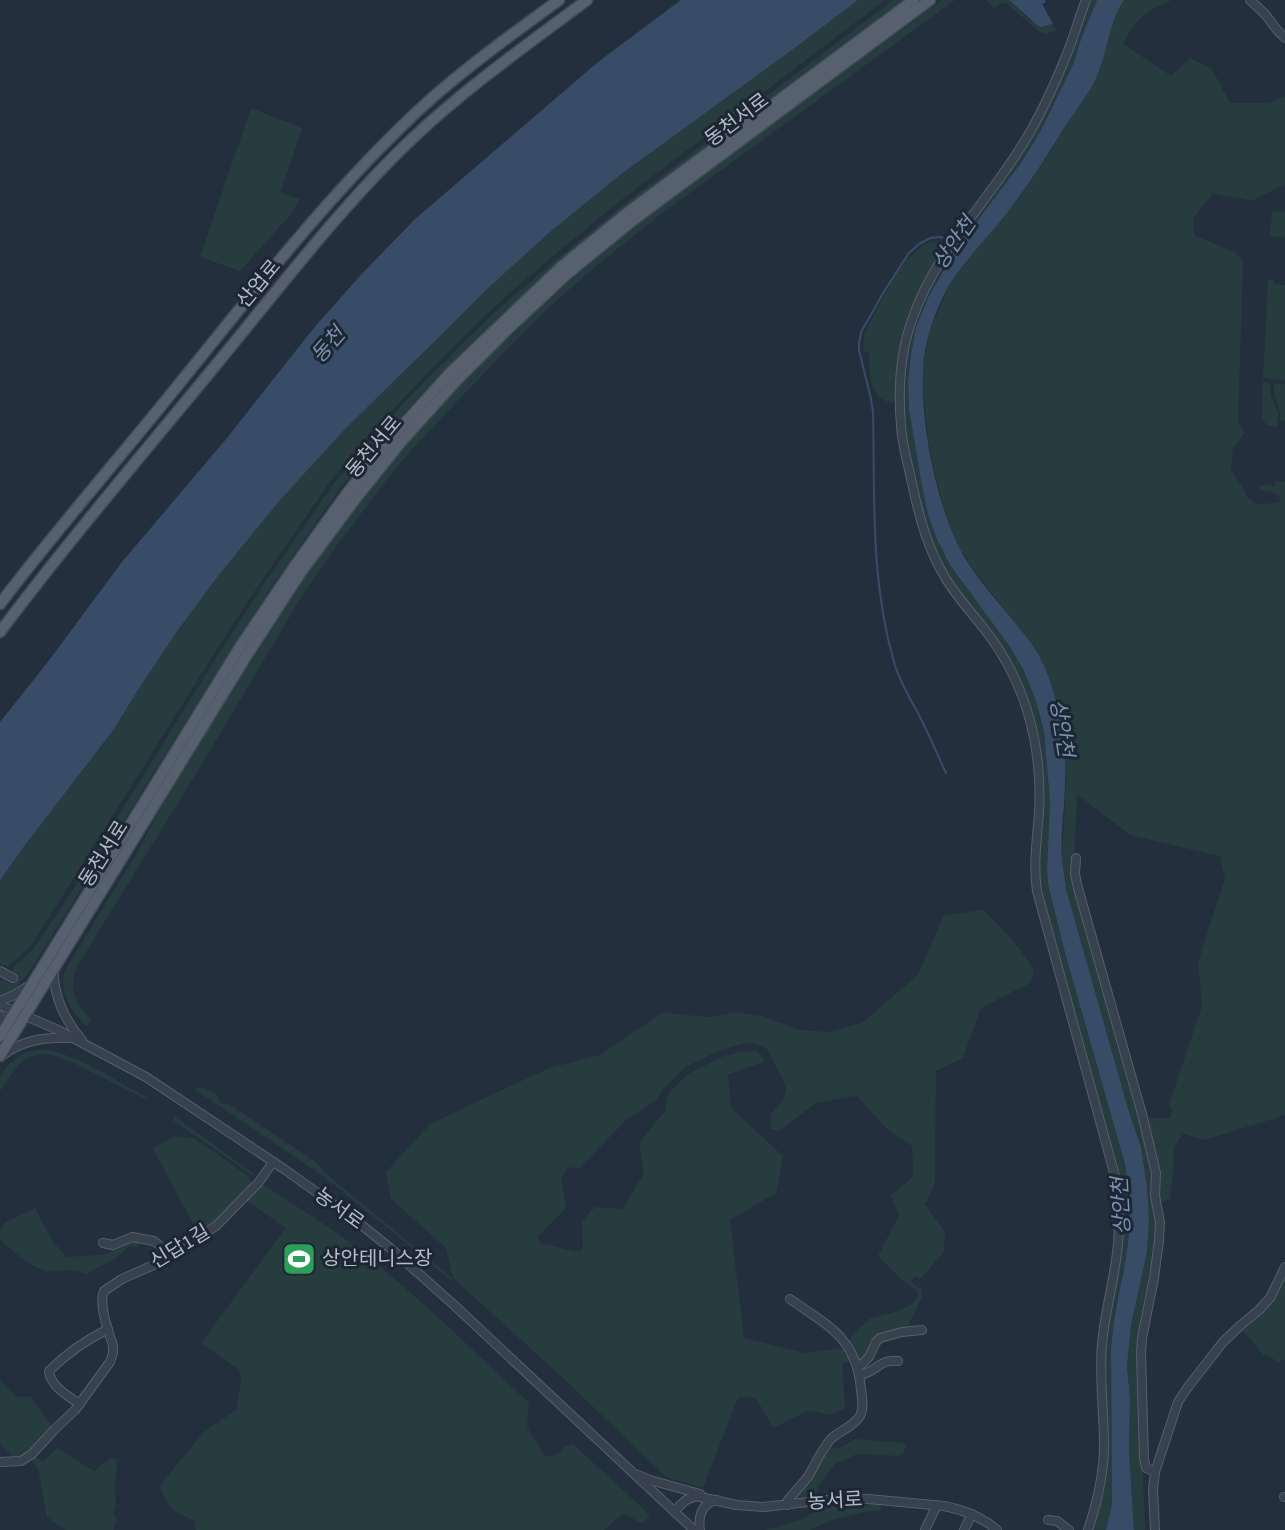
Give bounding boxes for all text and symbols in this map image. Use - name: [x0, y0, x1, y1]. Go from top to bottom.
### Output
- street label: 동천서로: [699, 87, 775, 153]
- water label: 상안천: [925, 208, 984, 275]
- street label: 산업로: [231, 254, 287, 314]
- water label: 동천: [304, 319, 354, 369]
- street label: 동천서로: [340, 410, 408, 484]
- water label: 상안천: [1043, 697, 1082, 762]
- street label: 동천서로: [73, 815, 135, 893]
- water label: 상안천: [1104, 1174, 1137, 1236]
- street label: 농서로: [308, 1181, 370, 1237]
- street label: 신답1길: [145, 1218, 215, 1276]
- sports icon: 상안테니스장: [281, 1241, 317, 1277]
- place label: 상안테니스장: [322, 1245, 432, 1273]
- street label: 농서로: [807, 1486, 863, 1516]

